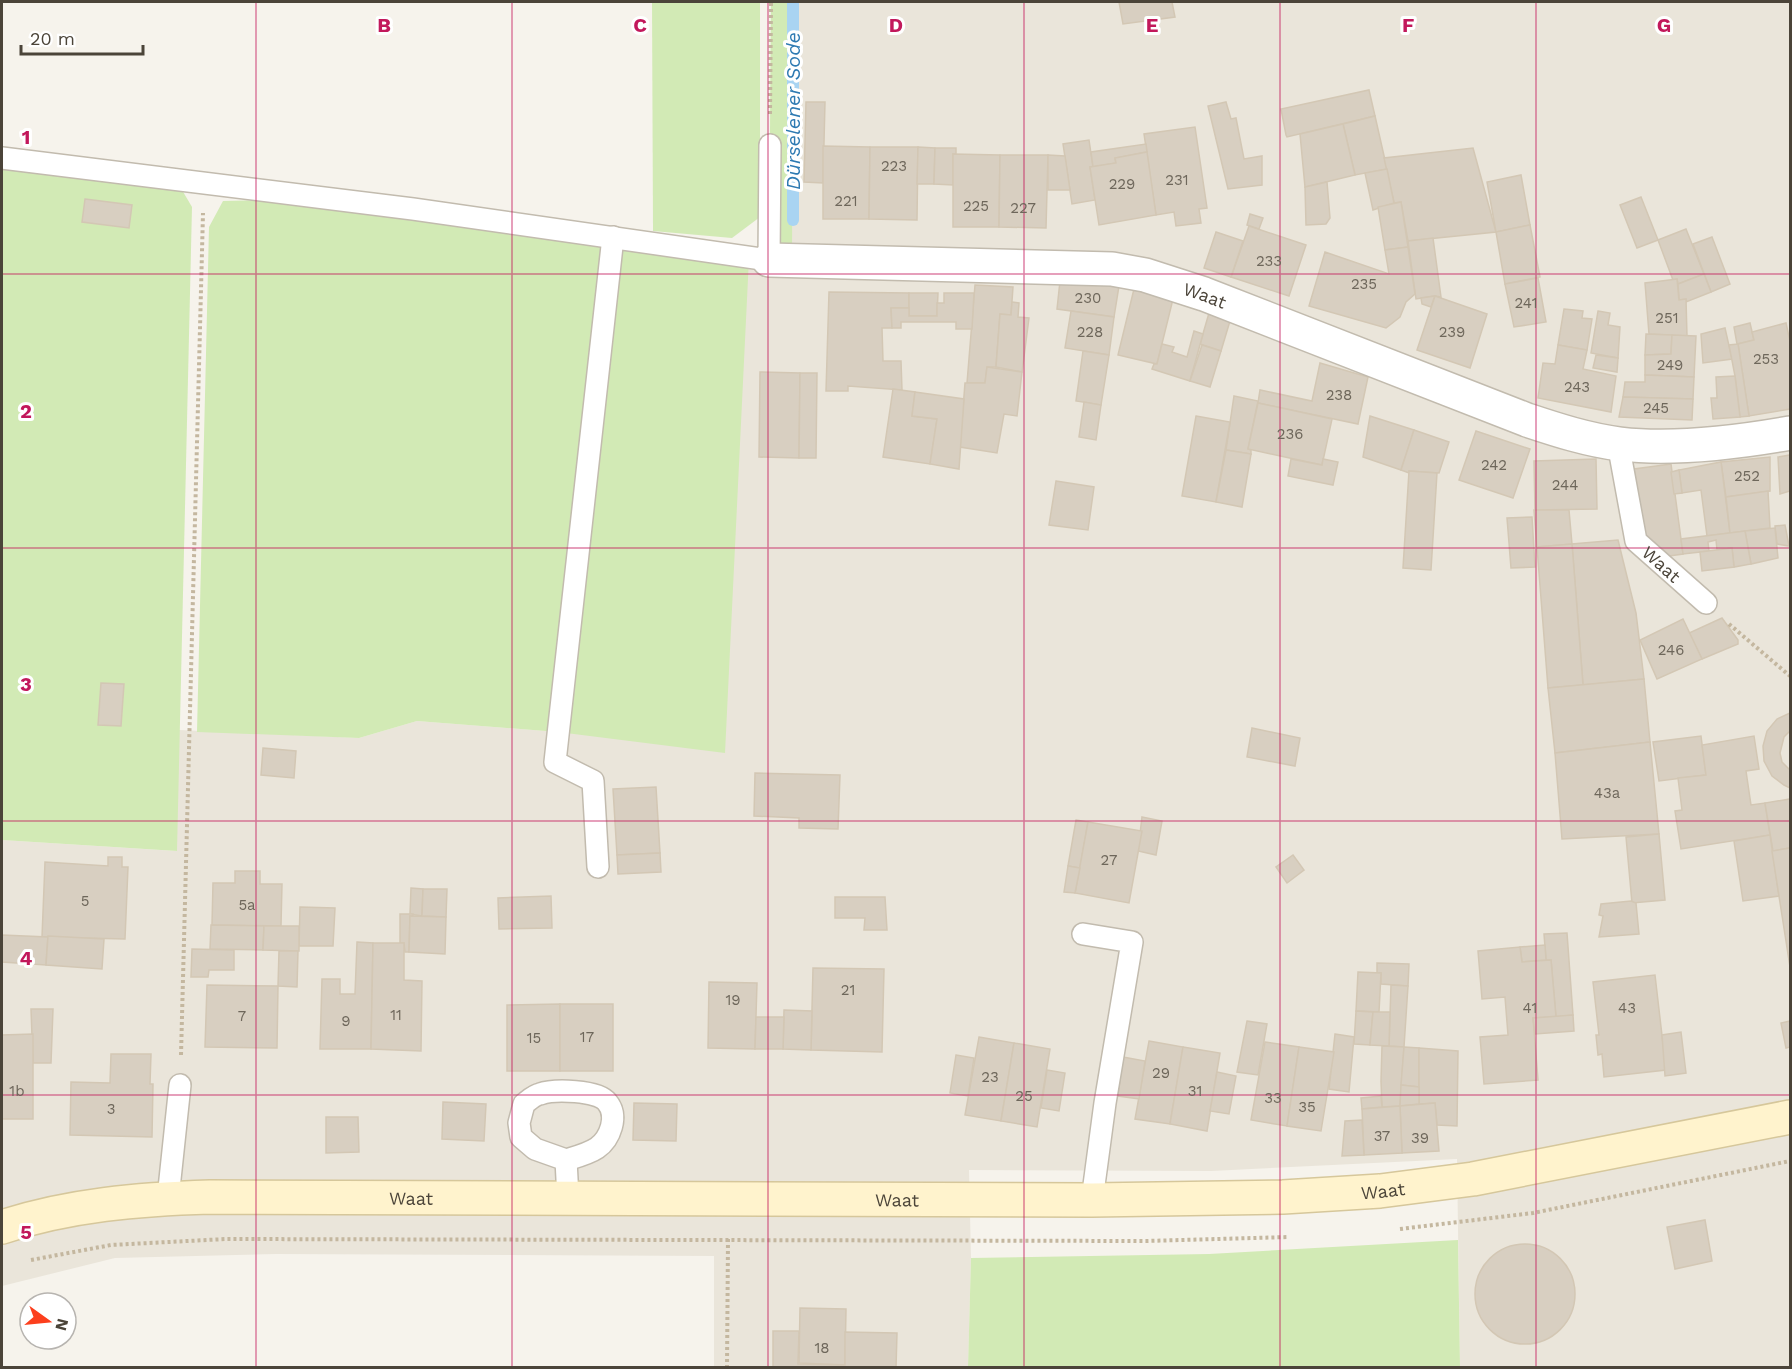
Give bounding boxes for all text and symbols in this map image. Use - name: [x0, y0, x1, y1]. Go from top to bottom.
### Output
- text: B: [377, 13, 391, 37]
- text: C: [633, 13, 647, 37]
- text: D: [889, 13, 903, 37]
- text: E: [1146, 13, 1158, 37]
- text: F: [1402, 13, 1414, 37]
- text: G: [1657, 13, 1671, 37]
- scale bar: [21, 18, 142, 56]
- text: 20 m: [30, 28, 75, 49]
- water label: Dürselener Sode: [781, 32, 805, 190]
- text: 1: [22, 125, 30, 149]
- house number: 223: [881, 157, 907, 175]
- house number: 231: [1165, 171, 1189, 189]
- house number: 229: [1109, 175, 1135, 193]
- house number: 221: [834, 192, 858, 210]
- house number: 225: [963, 197, 989, 215]
- house number: 227: [1010, 199, 1036, 217]
- house number: 233: [1256, 252, 1282, 270]
- house number: 235: [1351, 275, 1377, 293]
- street label: Waat: [1181, 278, 1230, 312]
- house number: 230: [1075, 289, 1101, 307]
- house number: 241: [1514, 294, 1538, 312]
- house number: 251: [1655, 309, 1679, 327]
- house number: 228: [1077, 323, 1103, 341]
- house number: 239: [1439, 323, 1465, 341]
- house number: 253: [1753, 350, 1779, 368]
- house number: 249: [1657, 356, 1683, 374]
- house number: 243: [1564, 378, 1590, 396]
- house number: 238: [1326, 386, 1352, 404]
- text: 2: [20, 399, 32, 423]
- house number: 245: [1643, 399, 1669, 417]
- house number: 236: [1277, 425, 1303, 443]
- house number: 242: [1481, 456, 1507, 474]
- house number: 252: [1734, 467, 1760, 485]
- house number: 244: [1552, 476, 1578, 494]
- street label: Waat: [1638, 541, 1686, 587]
- house number: 246: [1658, 641, 1684, 659]
- text: 3: [20, 672, 32, 696]
- house number: 43a: [1594, 784, 1621, 802]
- house number: 27: [1101, 851, 1117, 869]
- house number: 5: [81, 892, 89, 910]
- house number: 5a: [238, 896, 256, 914]
- text: 4: [20, 946, 33, 970]
- house number: 21: [841, 981, 855, 999]
- house number: 19: [725, 991, 741, 1009]
- house number: 41: [1523, 999, 1537, 1017]
- house number: 43: [1618, 999, 1636, 1017]
- house number: 11: [390, 1006, 402, 1024]
- house number: 7: [238, 1007, 246, 1025]
- house number: 9: [341, 1012, 351, 1030]
- house number: 17: [580, 1028, 594, 1046]
- house number: 15: [527, 1029, 541, 1047]
- house number: 29: [1152, 1064, 1170, 1082]
- house number: 23: [981, 1068, 999, 1086]
- house number: 1b: [9, 1082, 25, 1100]
- house number: 31: [1188, 1082, 1202, 1100]
- house number: 25: [1015, 1087, 1033, 1105]
- house number: 33: [1264, 1089, 1282, 1107]
- house number: 35: [1298, 1098, 1316, 1116]
- house number: 3: [107, 1100, 115, 1118]
- house number: 37: [1374, 1127, 1390, 1145]
- house number: 39: [1411, 1129, 1429, 1147]
- street label: Waat: [1360, 1177, 1407, 1203]
- street label: Waat: [389, 1187, 434, 1208]
- street label: Waat: [875, 1189, 920, 1210]
- text: 5: [20, 1220, 32, 1244]
- north arrow: [18, 1291, 78, 1351]
- text: N: [51, 1317, 73, 1333]
- house number: 18: [814, 1339, 830, 1357]

